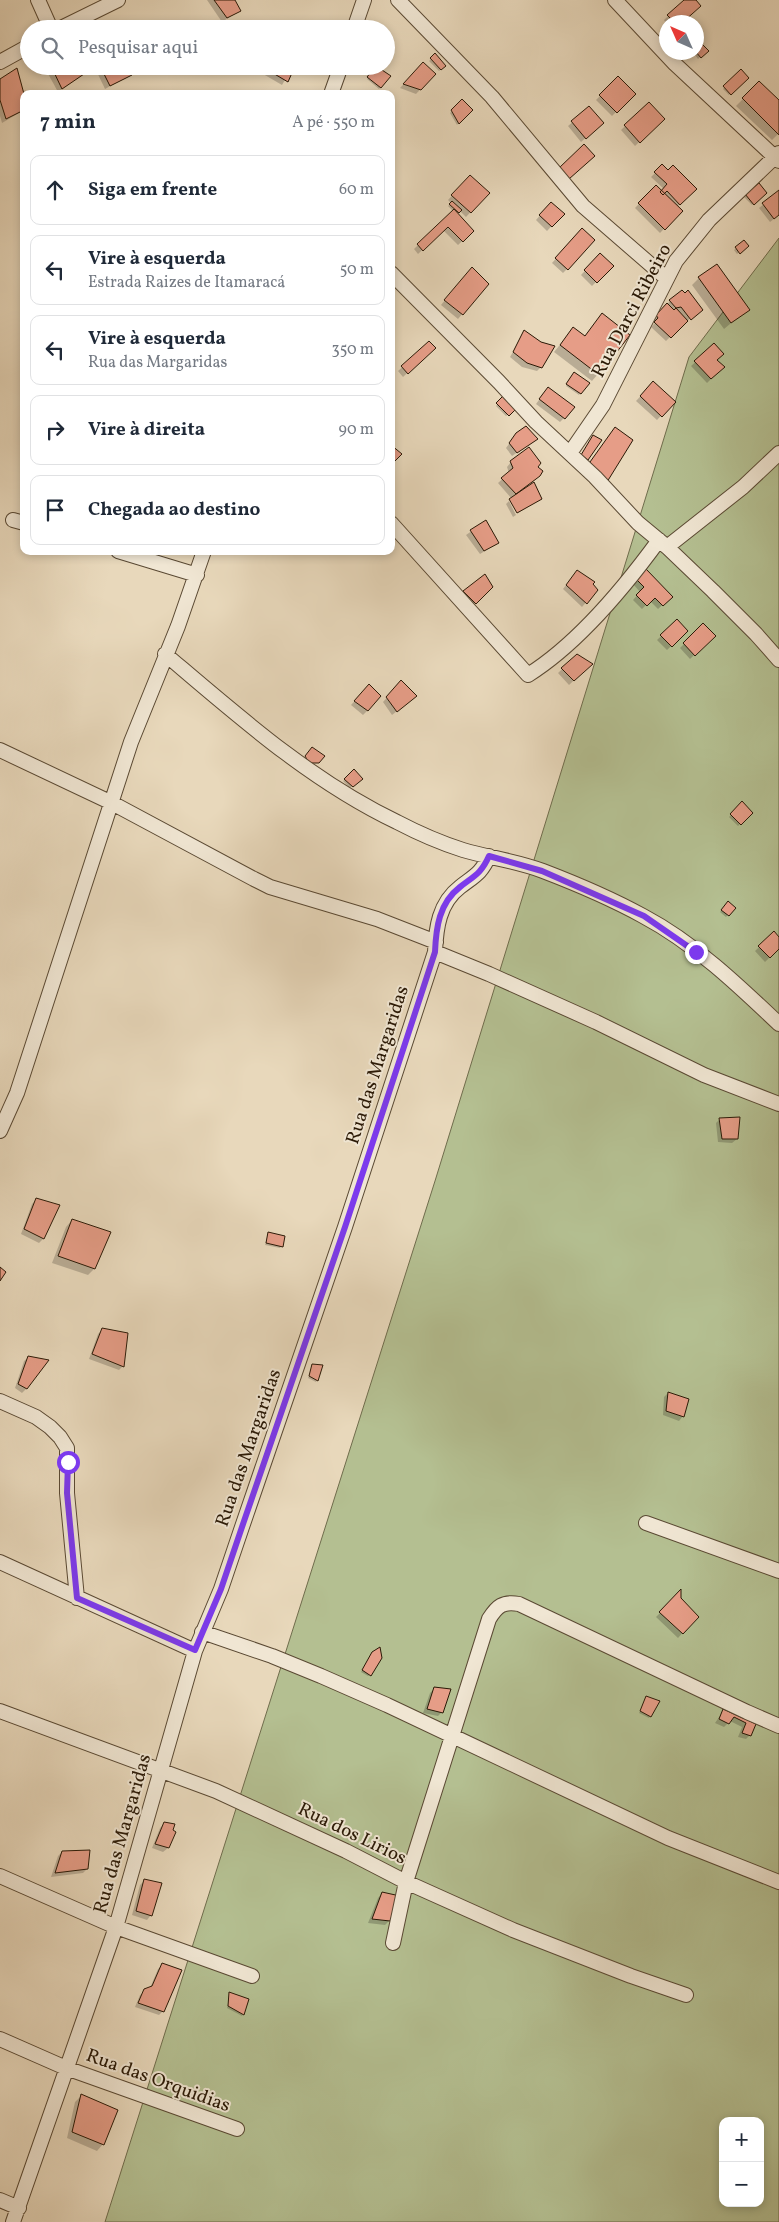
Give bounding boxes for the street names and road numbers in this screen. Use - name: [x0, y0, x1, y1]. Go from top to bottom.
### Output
- street label: Rua Darci Ribeiro: [586, 239, 678, 383]
- street label: Rua das Margaridas: [340, 982, 416, 1148]
- street label: Rua das Margaridas: [210, 1366, 288, 1530]
- street label: Rua das Margaridas: [88, 1751, 158, 1917]
- street label: Rua dos Lirios: [293, 1796, 411, 1872]
- street label: Rua das Orquidias: [82, 2043, 234, 2119]

